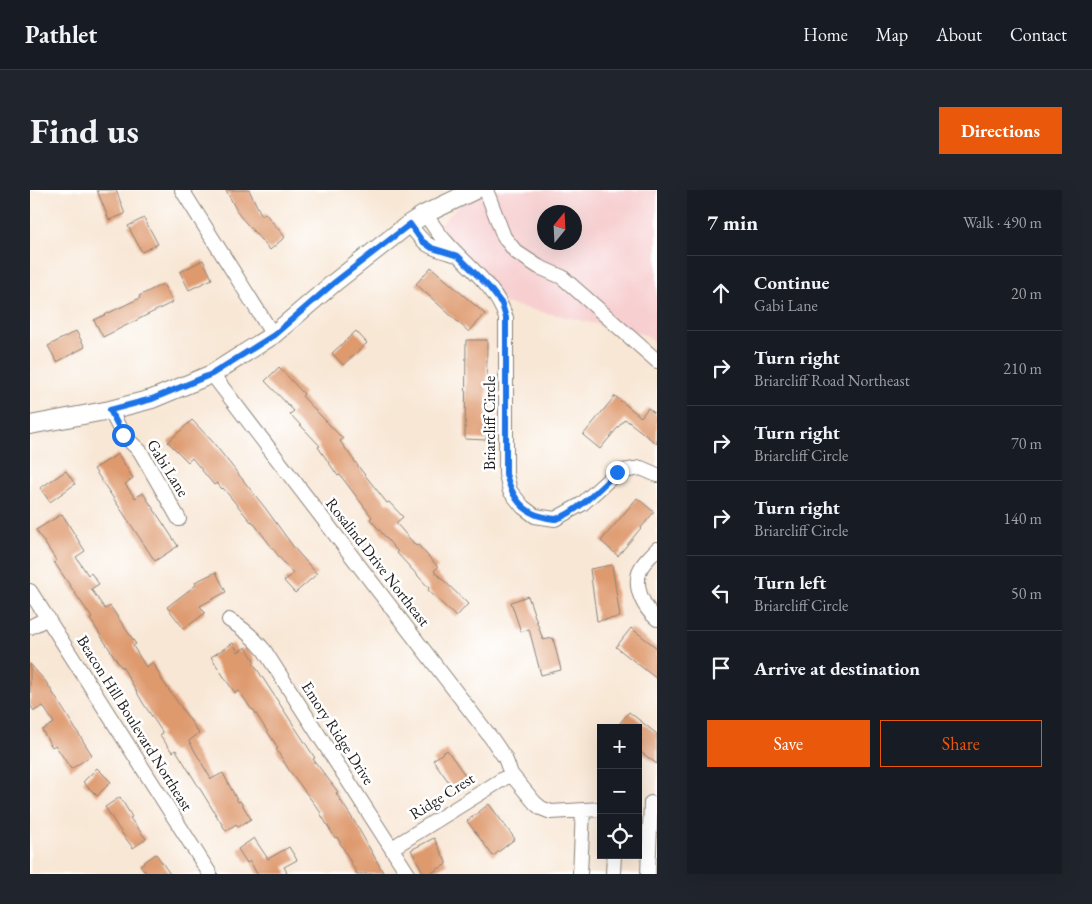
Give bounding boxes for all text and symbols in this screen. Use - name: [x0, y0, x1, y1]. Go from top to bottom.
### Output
- text: Pathlet: [25, 19, 97, 50]
- text: Home: [803, 23, 848, 46]
- text: Map: [876, 23, 908, 46]
- text: About: [936, 23, 982, 46]
- text: Contact: [1010, 23, 1067, 46]
- button: Directions: [939, 107, 1062, 154]
- text: Find us: [30, 108, 139, 153]
- north arrow: [537, 205, 582, 250]
- text: 7 min: [707, 209, 758, 236]
- text: Walk · 490 m: [963, 212, 1042, 233]
- text: Continue: [754, 270, 829, 295]
- icon: ahead: [707, 279, 735, 307]
- text: 20 m: [1011, 283, 1042, 304]
- text: Gabi Lane: [754, 295, 818, 316]
- text: Turn right: [754, 345, 840, 370]
- icon: right: [707, 354, 735, 382]
- text: 210 m: [1003, 358, 1042, 379]
- text: Briarcliff Road Northeast: [754, 370, 910, 391]
- street label: Briarcliff Circle: [479, 376, 500, 470]
- text: Turn right: [754, 420, 840, 445]
- route start: [112, 424, 135, 447]
- icon: right: [707, 429, 735, 457]
- text: 70 m: [1011, 433, 1042, 454]
- street label: Gabi Lane: [142, 435, 194, 501]
- text: Briarcliff Circle: [754, 445, 848, 466]
- route end: [606, 461, 629, 484]
- street label: Rosalind Drive Northeast: [321, 493, 435, 631]
- text: Turn right: [754, 495, 840, 520]
- icon: right: [707, 504, 735, 532]
- text: 140 m: [1003, 508, 1042, 529]
- text: Briarcliff Circle: [754, 520, 848, 541]
- text: Turn left: [754, 570, 826, 595]
- icon: left: [707, 579, 735, 607]
- text: 50 m: [1011, 583, 1042, 604]
- text: Briarcliff Circle: [754, 595, 848, 616]
- street label: Beacon Hill Boulevard Northeast: [72, 631, 198, 815]
- icon: arrive: [707, 654, 735, 682]
- text: Arrive at destination: [754, 656, 920, 681]
- street label: Emory Ridge Drive: [297, 677, 379, 789]
- button: Save: [707, 720, 870, 767]
- button: Share: [880, 720, 1042, 767]
- map controls: [597, 724, 642, 859]
- button: +: [597, 724, 642, 769]
- street label: Ridge Crest: [405, 768, 479, 824]
- button: −: [597, 769, 642, 814]
- button: locate: [597, 814, 642, 859]

